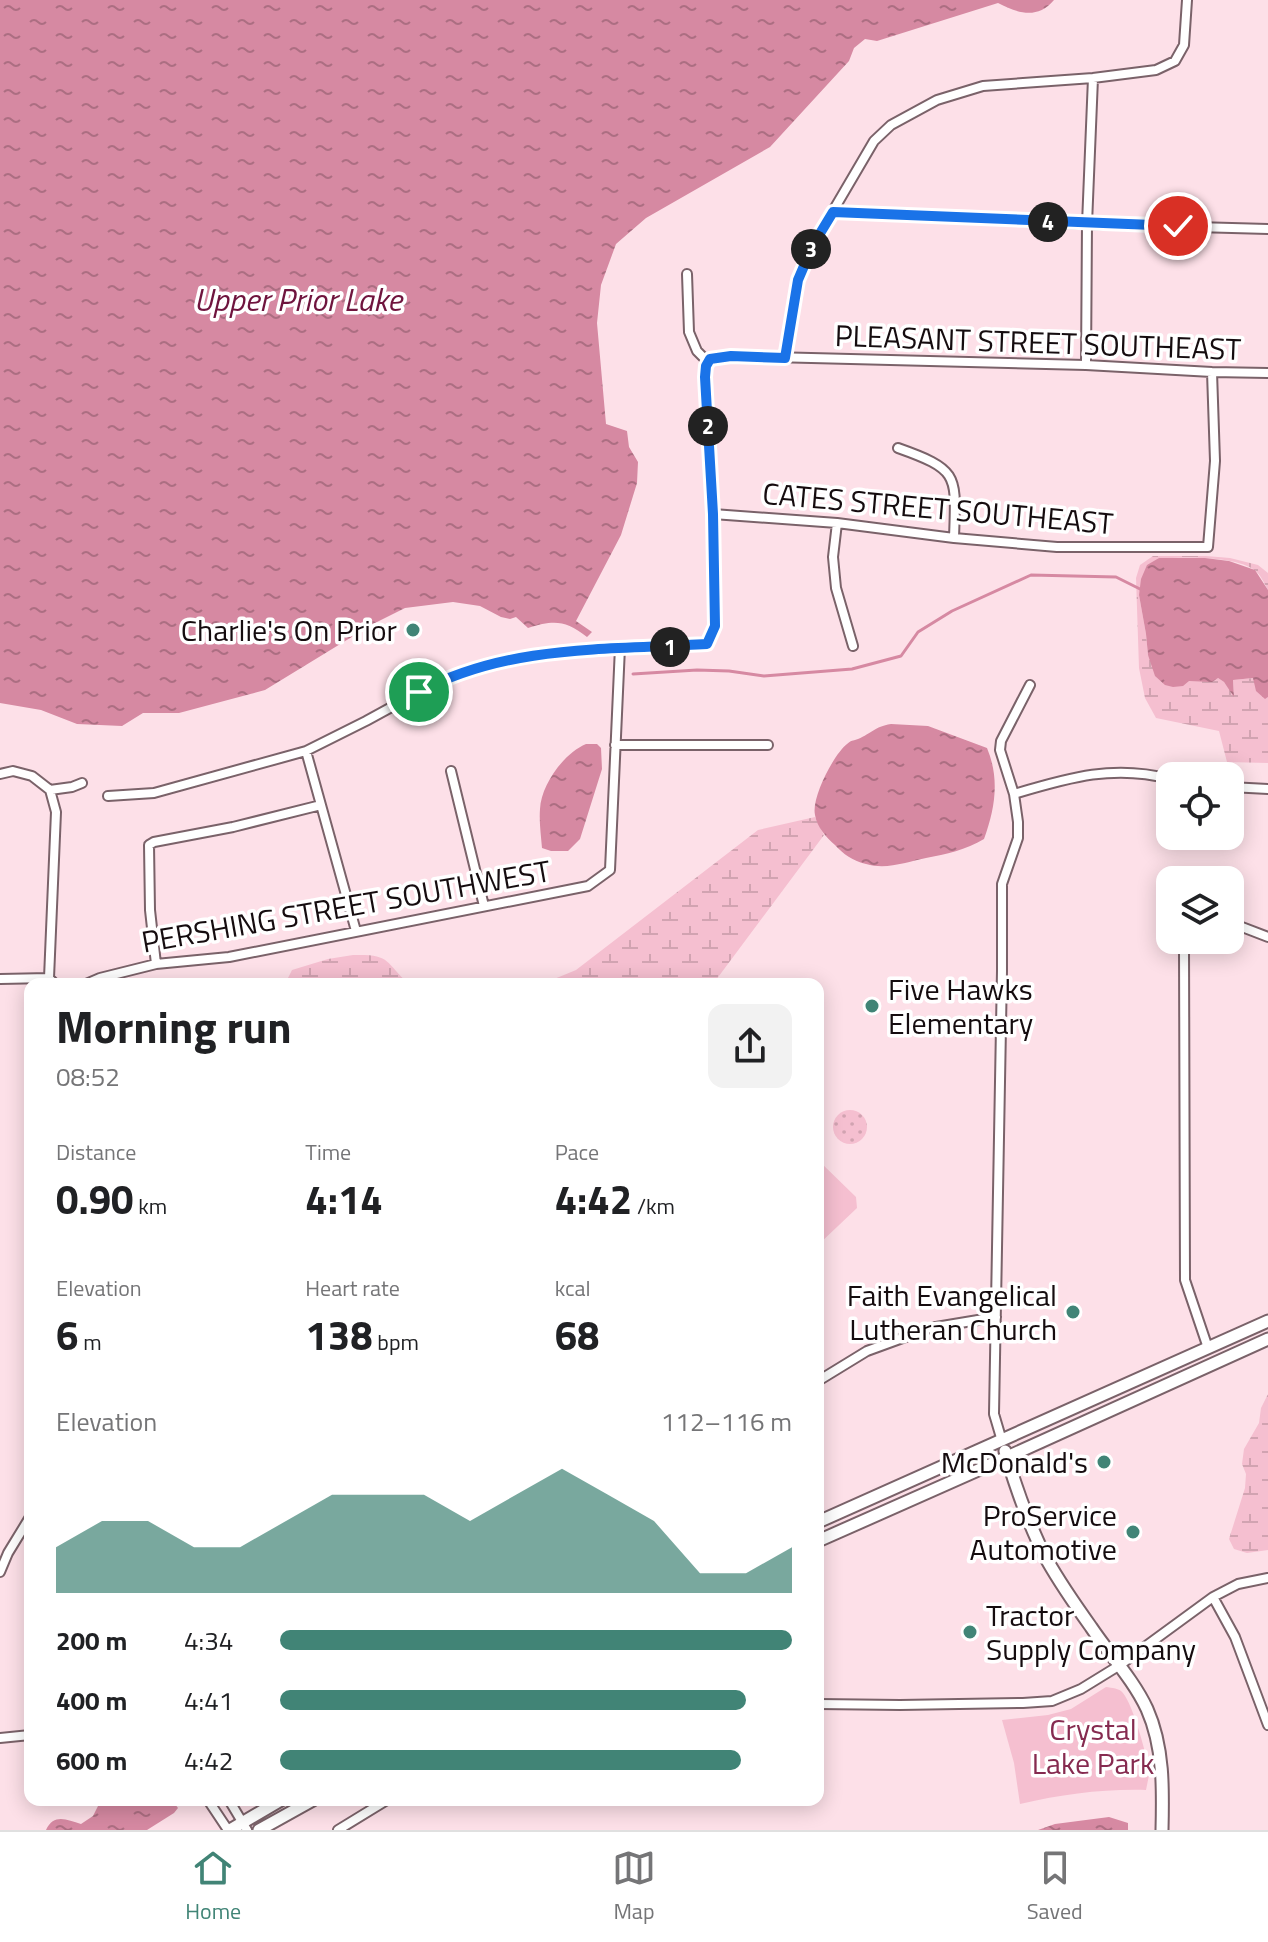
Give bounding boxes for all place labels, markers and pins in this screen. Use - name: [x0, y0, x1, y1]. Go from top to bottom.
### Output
- pin: [1144, 192, 1212, 260]
- pin: 4: [1028, 202, 1068, 242]
- pin: 3: [791, 229, 831, 269]
- pin: 2: [688, 406, 728, 446]
- place label: Charlie's On Prior: [181, 607, 397, 653]
- marker: Charlie's On Prior: [404, 621, 422, 639]
- pin: 1: [650, 627, 690, 667]
- pin: [385, 658, 453, 726]
- place label: Five Hawks Elementary: [888, 966, 1033, 1046]
- marker: Five Hawks Elementary: [863, 997, 881, 1015]
- place label: Faith Evangelical Lutheran Church: [847, 1272, 1057, 1352]
- marker: Faith Evangelical Lutheran Church: [1064, 1303, 1082, 1321]
- place label: McDonald's: [941, 1439, 1088, 1485]
- marker: McDonald's: [1095, 1453, 1113, 1471]
- place label: ProService Automotive: [970, 1492, 1117, 1572]
- marker: ProService Automotive: [1124, 1523, 1142, 1541]
- place label: Tractor Supply Company: [986, 1592, 1196, 1672]
- marker: Tractor Supply Company: [961, 1623, 979, 1641]

